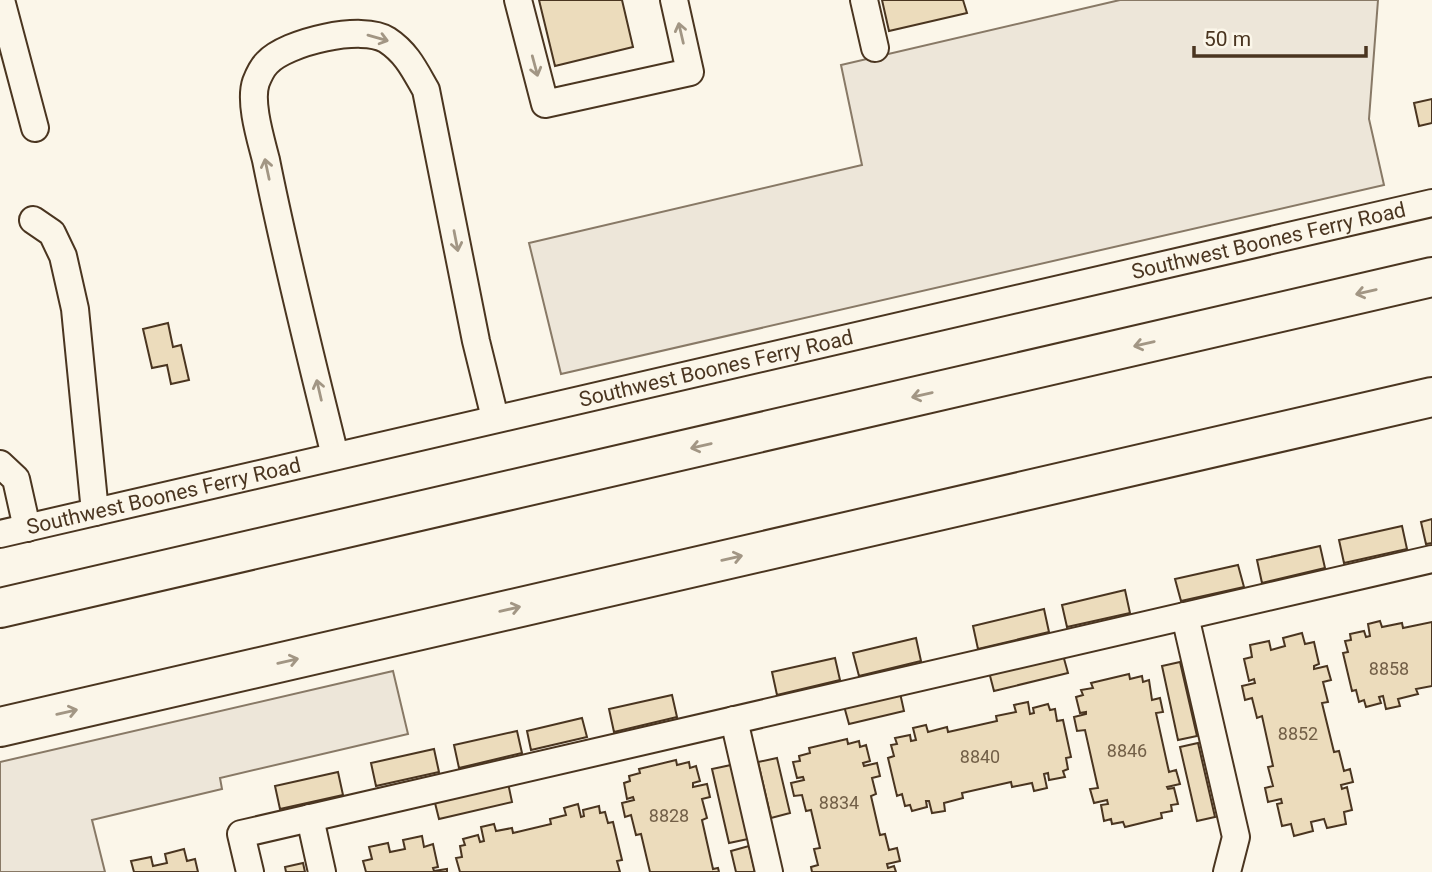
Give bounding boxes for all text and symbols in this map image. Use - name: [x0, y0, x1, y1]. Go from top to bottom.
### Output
- scale bar: [1194, 14, 1366, 58]
- one-way arrow: [674, 22, 687, 45]
- text: 50 m: [1204, 27, 1251, 51]
- one-way arrow: [366, 33, 388, 46]
- one-way arrow: [529, 54, 542, 77]
- one-way arrow: [260, 158, 274, 181]
- street label: Southwest Boones Ferry Road: [1129, 197, 1408, 284]
- one-way arrow: [450, 229, 464, 252]
- one-way arrow: [1355, 287, 1377, 300]
- street label: Southwest Boones Ferry Road: [577, 325, 856, 412]
- one-way arrow: [1133, 337, 1156, 351]
- one-way arrow: [312, 379, 325, 402]
- one-way arrow: [911, 389, 934, 402]
- one-way arrow: [690, 440, 712, 453]
- street label: Southwest Boones Ferry Road: [24, 453, 303, 539]
- one-way arrow: [720, 551, 742, 564]
- one-way arrow: [498, 602, 521, 616]
- one-way arrow: [276, 653, 299, 667]
- house number: 8858: [1369, 658, 1409, 679]
- one-way arrow: [55, 704, 77, 717]
- house number: 8852: [1278, 723, 1318, 744]
- house number: 8846: [1107, 740, 1147, 761]
- house number: 8840: [960, 746, 1000, 767]
- house number: 8834: [819, 792, 859, 813]
- house number: 8828: [649, 805, 689, 826]

